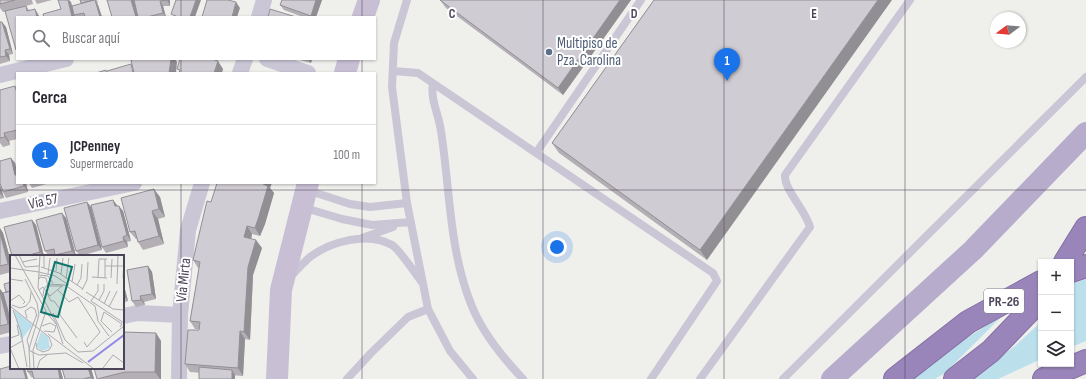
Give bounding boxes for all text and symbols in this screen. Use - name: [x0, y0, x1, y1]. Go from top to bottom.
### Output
- text: C: [449, 6, 456, 22]
- text: D: [631, 6, 638, 22]
- text: E: [811, 6, 817, 22]
- north arrow: [990, 12, 1026, 48]
- search box: [16, 16, 376, 60]
- icon: search: [30, 27, 52, 49]
- text: Buscar aquí: [62, 29, 120, 48]
- place label: Multipiso de Pza. Carolina: [557, 34, 621, 70]
- marker: Multipiso de Pza. Carolina: [544, 47, 554, 57]
- pin: 1: [714, 48, 740, 81]
- text: Cerca: [32, 88, 67, 108]
- text: JCPenney: [70, 137, 120, 156]
- text: 1: [42, 147, 48, 163]
- text: 100 m: [333, 147, 360, 163]
- text: Supermercado: [70, 156, 133, 172]
- street label: Vía 57: [27, 189, 60, 214]
- your location: [547, 237, 567, 257]
- inset map: [10, 255, 124, 369]
- street label: Vía Mirta: [172, 257, 195, 303]
- map controls: [1038, 259, 1074, 367]
- button: +: [1038, 259, 1074, 295]
- road number: PR-26: [984, 289, 1024, 313]
- button: −: [1038, 295, 1074, 331]
- button: layers: [1038, 331, 1074, 367]

